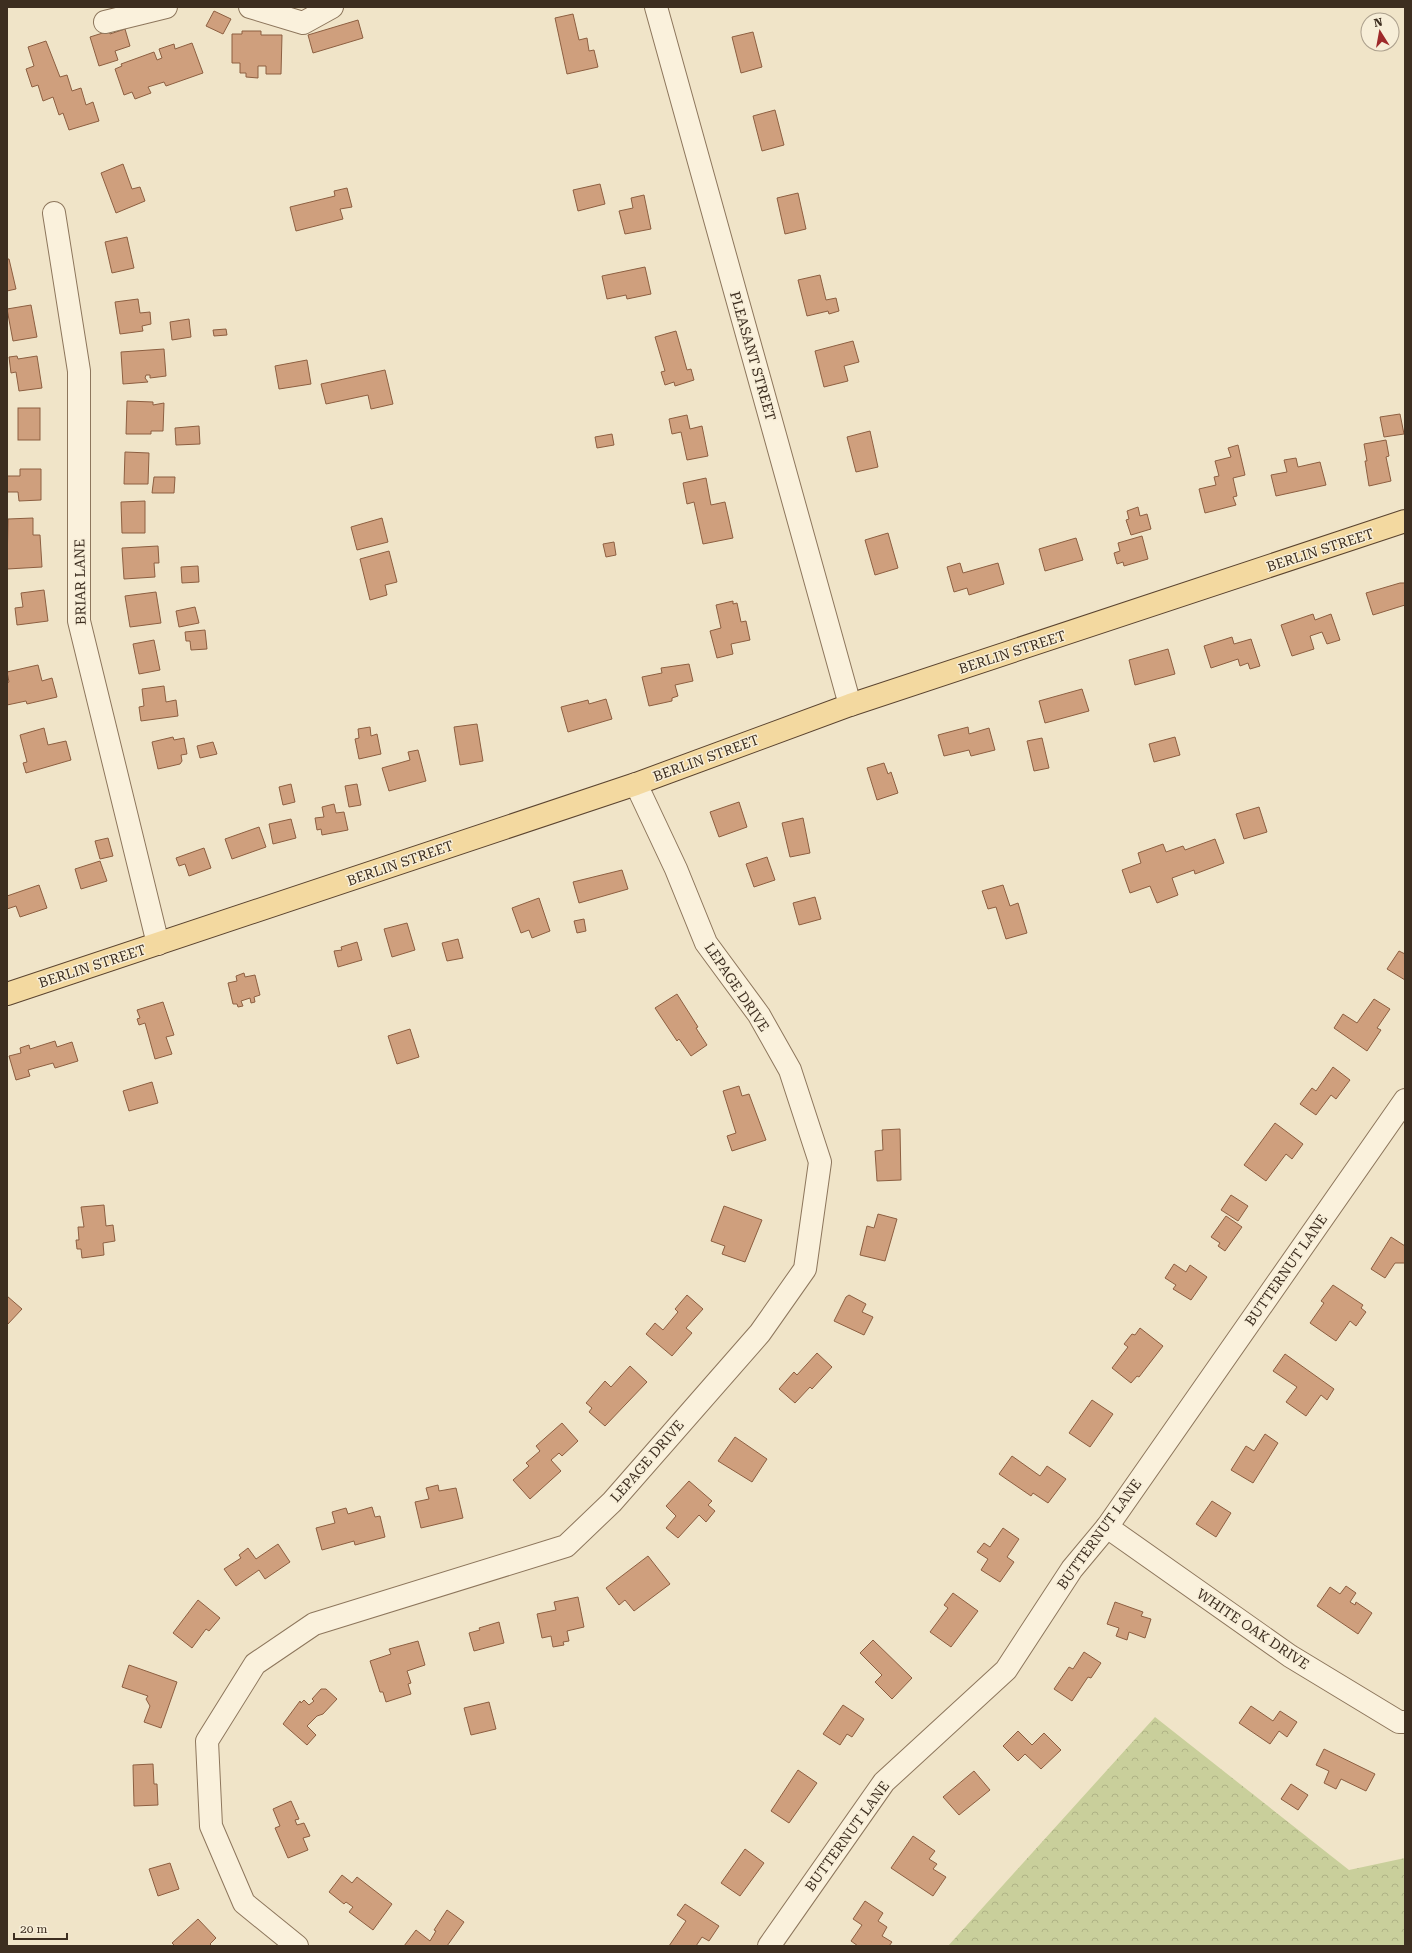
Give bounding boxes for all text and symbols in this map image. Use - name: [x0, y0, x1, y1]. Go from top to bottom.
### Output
- north arrow: [1360, 12, 1400, 52]
- text: N: [1373, 15, 1384, 30]
- street label: PLEASANT STREET: [727, 289, 779, 423]
- street label: BERLIN STREET: [1264, 525, 1376, 575]
- street label: BRIAR LANE: [71, 539, 89, 625]
- street label: BERLIN STREET: [956, 627, 1068, 677]
- street label: BERLIN STREET: [651, 731, 761, 785]
- street label: BERLIN STREET: [345, 837, 455, 889]
- street label: LEPAGE DRIVE: [701, 940, 773, 1034]
- street label: BERLIN STREET: [36, 941, 148, 991]
- street label: BUTTERNUT LANE: [1242, 1211, 1330, 1329]
- street label: LEPAGE DRIVE: [607, 1417, 687, 1505]
- street label: BUTTERNUT LANE: [1054, 1476, 1144, 1592]
- street label: WHITE OAK DRIVE: [1194, 1585, 1312, 1673]
- street label: BUTTERNUT LANE: [802, 1778, 892, 1894]
- scale bar: [14, 1915, 67, 1941]
- text: 20 m: [20, 1922, 47, 1936]

